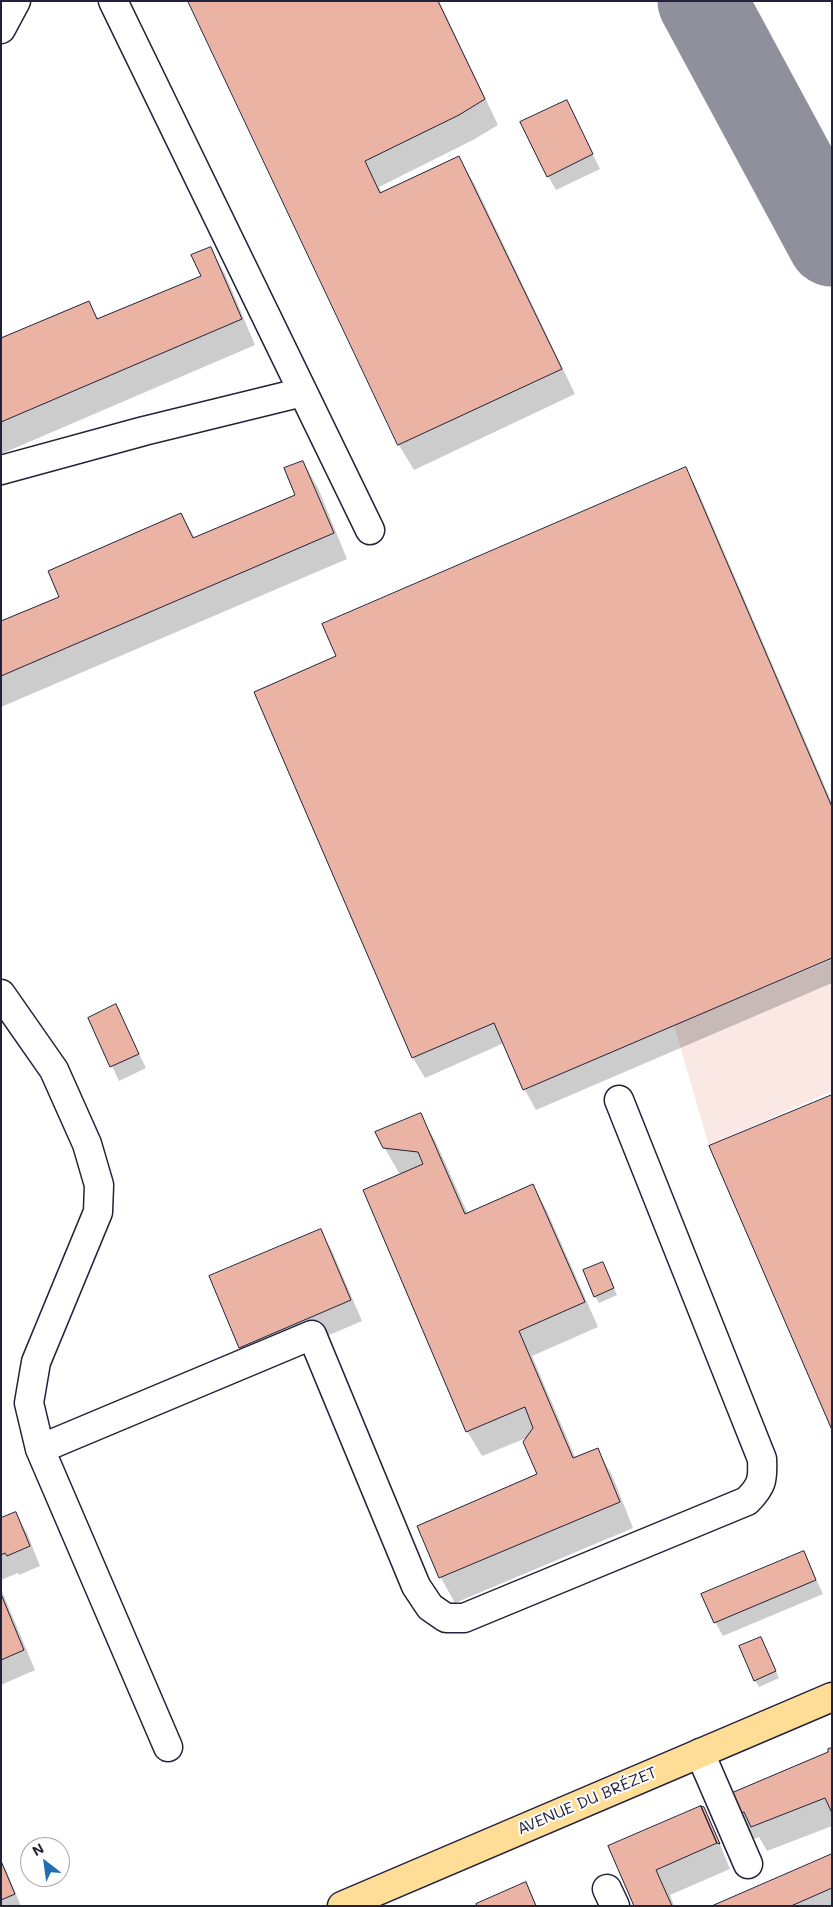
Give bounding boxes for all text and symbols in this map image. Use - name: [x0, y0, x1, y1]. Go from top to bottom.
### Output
- street label: AVENUE DU BRÉZET: [514, 1763, 660, 1839]
- north arrow: [20, 1837, 70, 1887]
- text: N: [28, 1839, 47, 1860]

